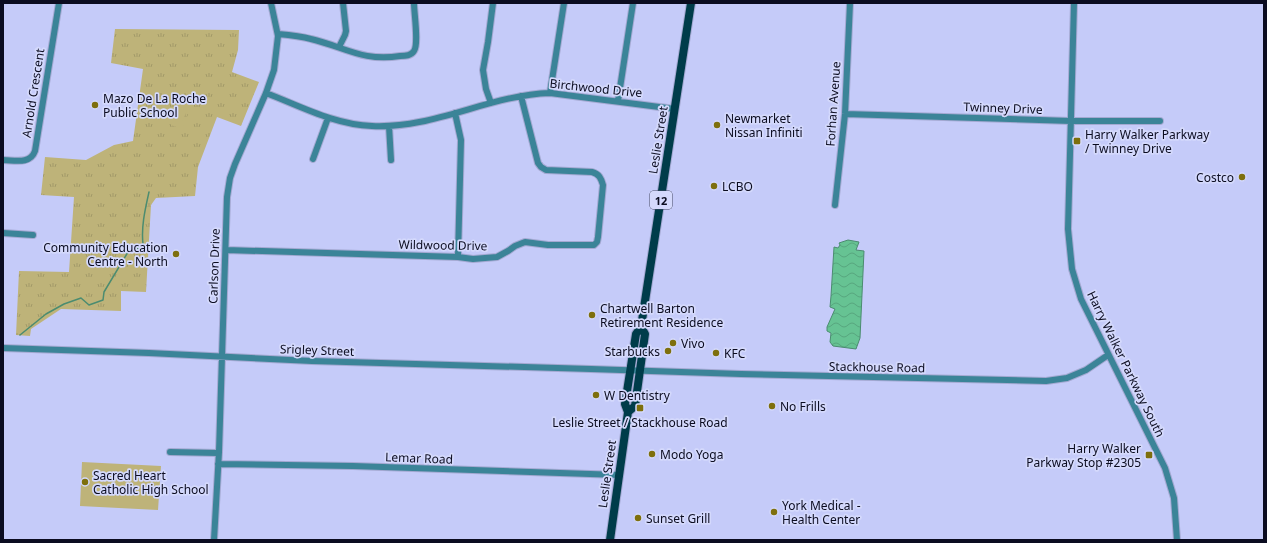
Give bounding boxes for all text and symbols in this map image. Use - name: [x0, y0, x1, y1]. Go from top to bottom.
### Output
- street label: Arnold Crescent: [18, 47, 49, 139]
- street label: Forhan Avenue: [822, 61, 844, 147]
- street label: Birchwood Drive: [549, 75, 643, 101]
- place label: Mazo De La Roche Public School: [103, 90, 206, 121]
- street label: Twinney Drive: [963, 98, 1043, 118]
- marker: Mazo De La Roche Public School: [90, 100, 100, 110]
- street label: Leslie Street: [644, 104, 672, 175]
- place label: Newmarket Nissan Infiniti: [725, 110, 803, 141]
- marker: Newmarket Nissan Infiniti: [712, 120, 722, 130]
- place label: Harry Walker Parkway / Twinney Drive: [1085, 126, 1210, 157]
- marker: Harry Walker Parkway / Twinney Drive: [1072, 136, 1082, 146]
- place label: Costco: [1196, 169, 1234, 186]
- marker: Costco: [1237, 172, 1247, 182]
- place label: LCBO: [722, 178, 753, 195]
- marker: LCBO: [709, 181, 719, 191]
- road number: 12: [650, 191, 672, 209]
- street label: Carlson Drive: [204, 228, 224, 304]
- street label: Wildwood Drive: [398, 236, 488, 254]
- place label: Community Education Centre - North: [43, 239, 168, 270]
- marker: Community Education Centre - North: [171, 249, 181, 259]
- street label: Harry Walker Parkway South: [1083, 288, 1169, 440]
- place label: Chartwell Barton Retirement Residence: [600, 300, 723, 331]
- marker: Chartwell Barton Retirement Residence: [587, 310, 597, 320]
- place label: Vivo: [681, 335, 705, 352]
- marker: Vivo: [668, 338, 678, 348]
- street label: Srigley Street: [280, 340, 355, 360]
- place label: Starbucks: [605, 343, 660, 360]
- place label: KFC: [724, 345, 746, 362]
- marker: Starbucks: [663, 346, 673, 356]
- marker: KFC: [711, 348, 721, 358]
- street label: Stackhouse Road: [829, 358, 925, 376]
- place label: W Dentistry: [604, 387, 671, 404]
- marker: W Dentistry: [591, 390, 601, 400]
- place label: No Frills: [780, 398, 826, 415]
- marker: No Frills: [767, 401, 777, 411]
- marker: Leslie Street / Stackhouse Road: [635, 403, 645, 413]
- place label: Leslie Street / Stackhouse Road: [552, 414, 728, 431]
- street label: Leslie Street: [594, 438, 620, 509]
- place label: Harry Walker Parkway Stop #2305: [1026, 440, 1141, 471]
- place label: Modo Yoga: [660, 446, 723, 463]
- street label: Lemar Road: [385, 448, 453, 468]
- marker: Modo Yoga: [647, 449, 657, 459]
- marker: Harry Walker Parkway Stop #2305: [1144, 450, 1154, 460]
- place label: Sacred Heart Catholic High School: [93, 467, 209, 498]
- marker: Sacred Heart Catholic High School: [80, 477, 90, 487]
- place label: York Medical - Health Center: [782, 497, 861, 528]
- marker: York Medical - Health Center: [769, 507, 779, 517]
- place label: Sunset Grill: [646, 510, 710, 527]
- marker: Sunset Grill: [633, 513, 643, 523]

